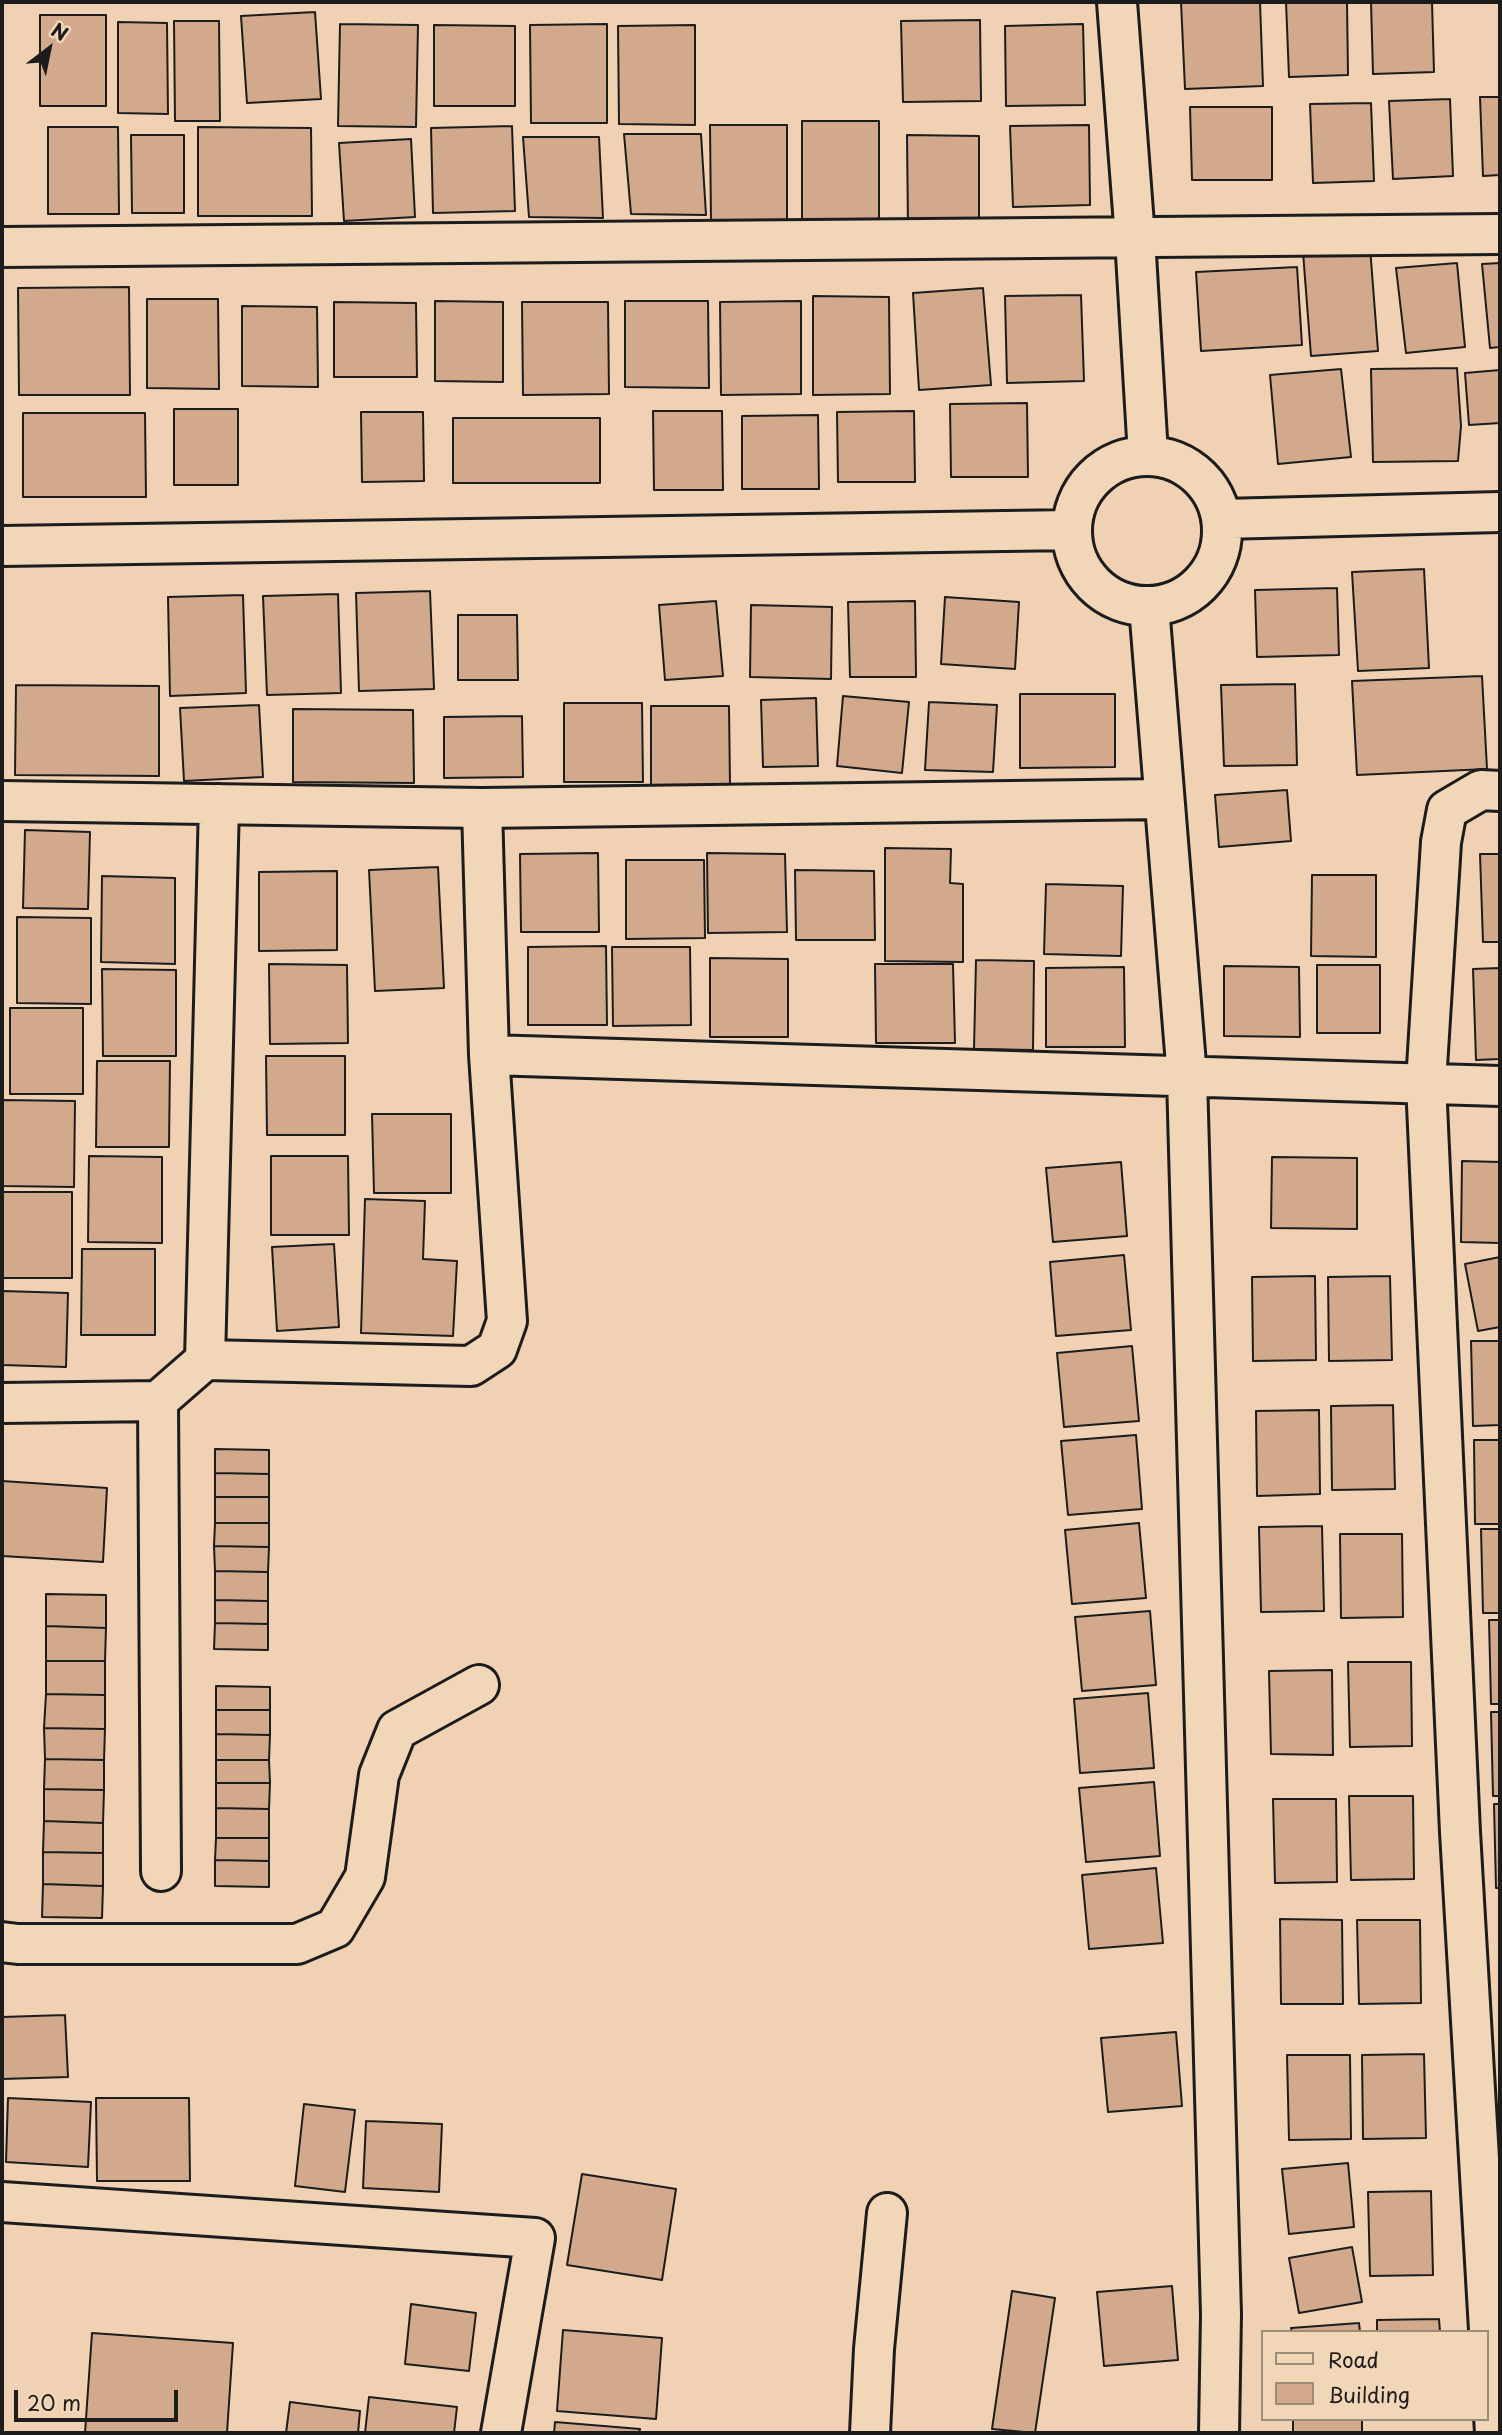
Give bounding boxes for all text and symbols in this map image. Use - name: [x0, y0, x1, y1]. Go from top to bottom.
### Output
- north arrow: [14, 14, 84, 84]
- text: N: [46, 15, 74, 47]
- legend: [1260, 2330, 1488, 2421]
- text: Road: [1328, 2343, 1379, 2375]
- scale bar: [18, 2376, 182, 2420]
- text: Building: [1328, 2378, 1410, 2410]
- text: 20 m: [27, 2386, 81, 2418]

